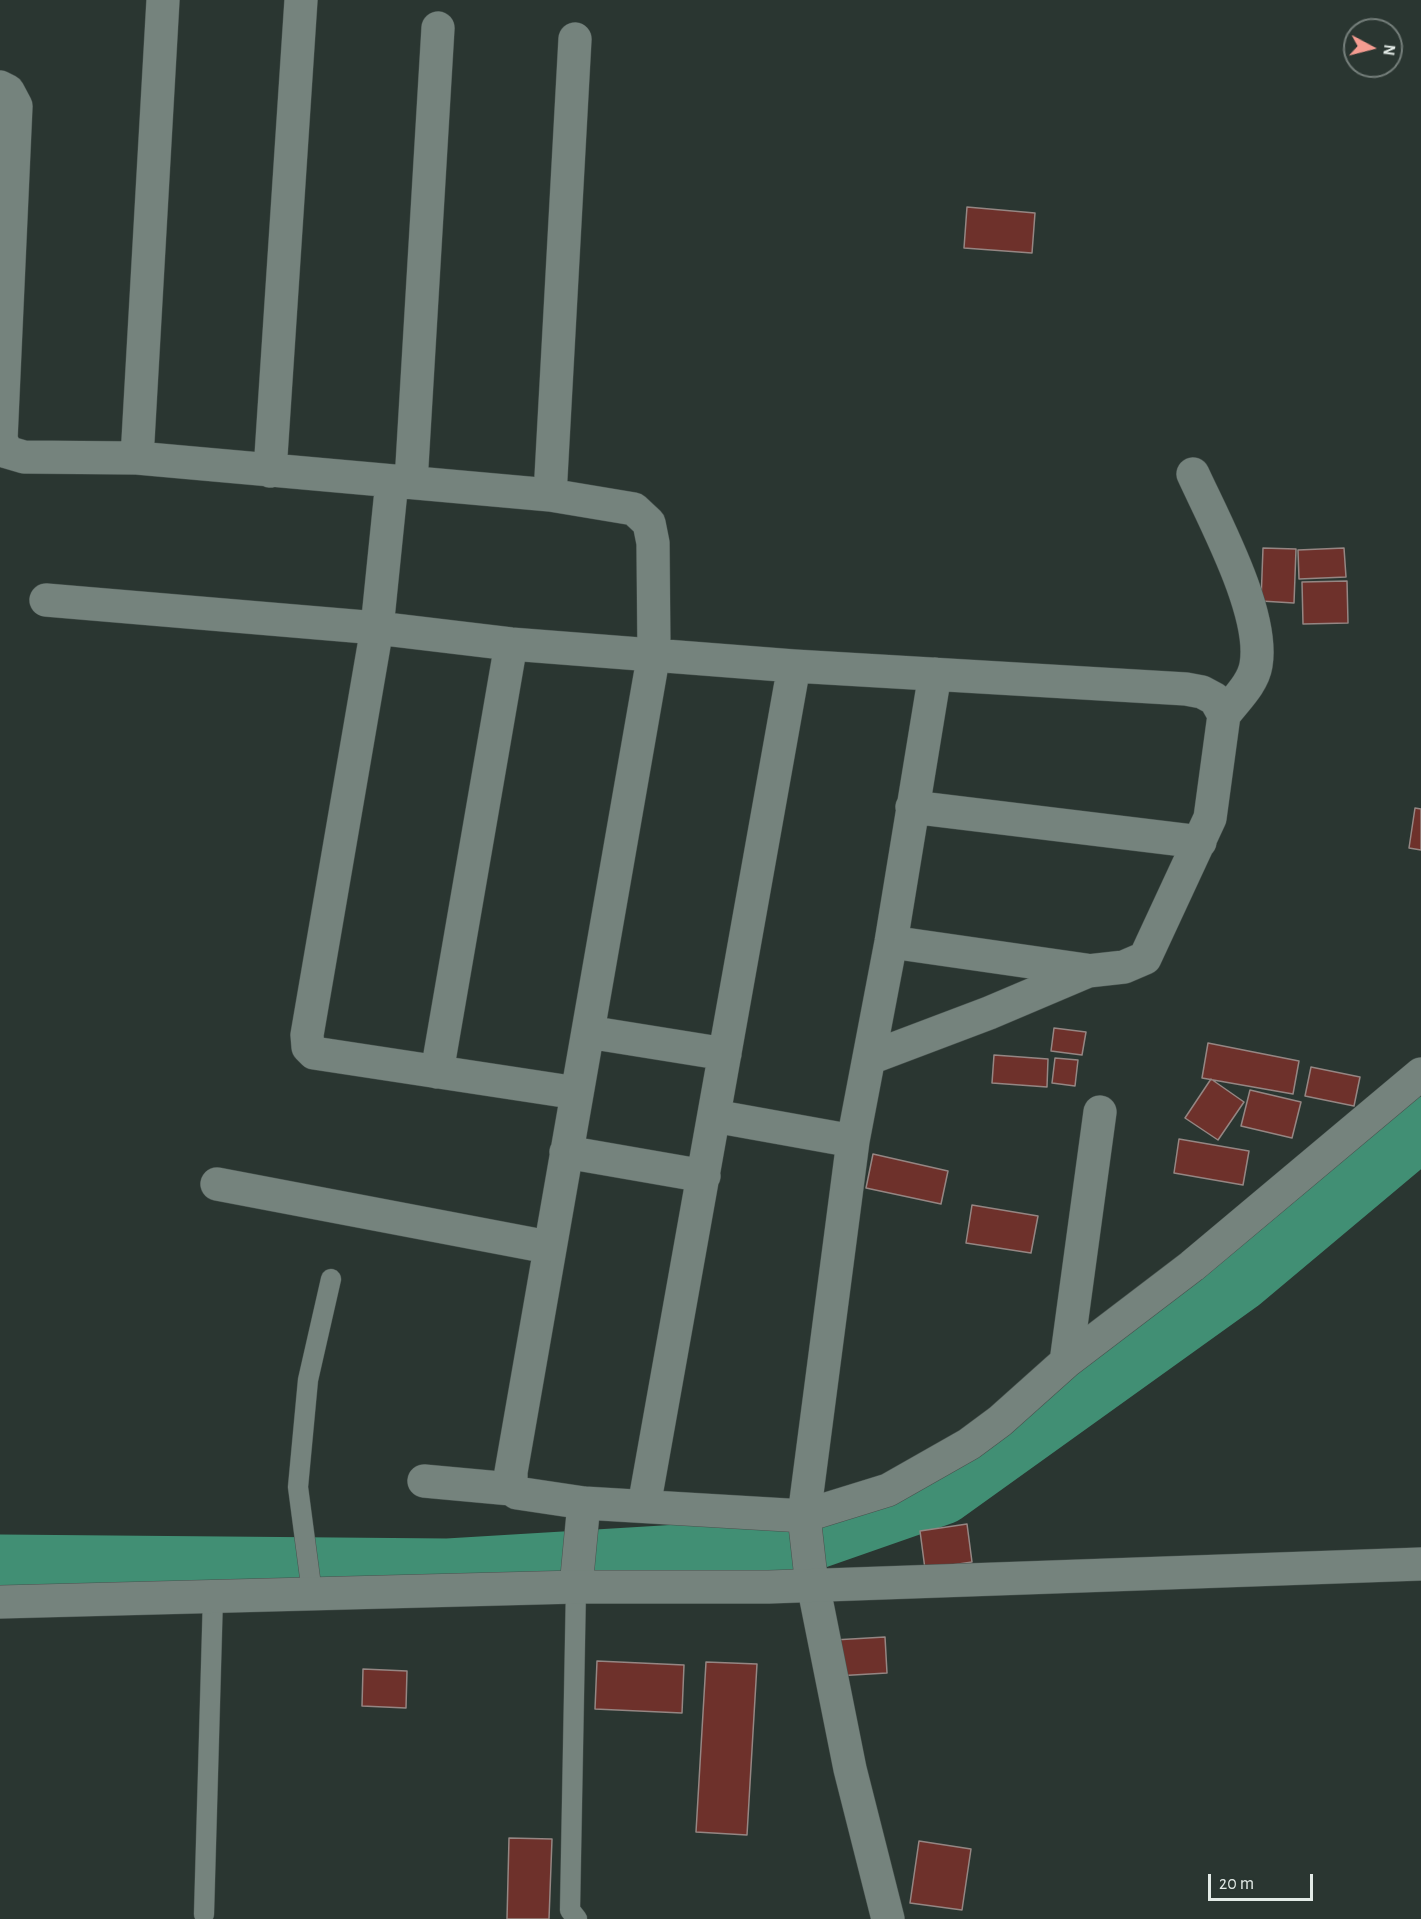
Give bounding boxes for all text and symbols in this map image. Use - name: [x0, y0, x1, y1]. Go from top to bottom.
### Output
- north arrow: [1343, 18, 1403, 78]
- text: N: [1380, 43, 1397, 56]
- scale bar: [1211, 1862, 1316, 1900]
- text: 20 m: [1219, 1875, 1254, 1893]

